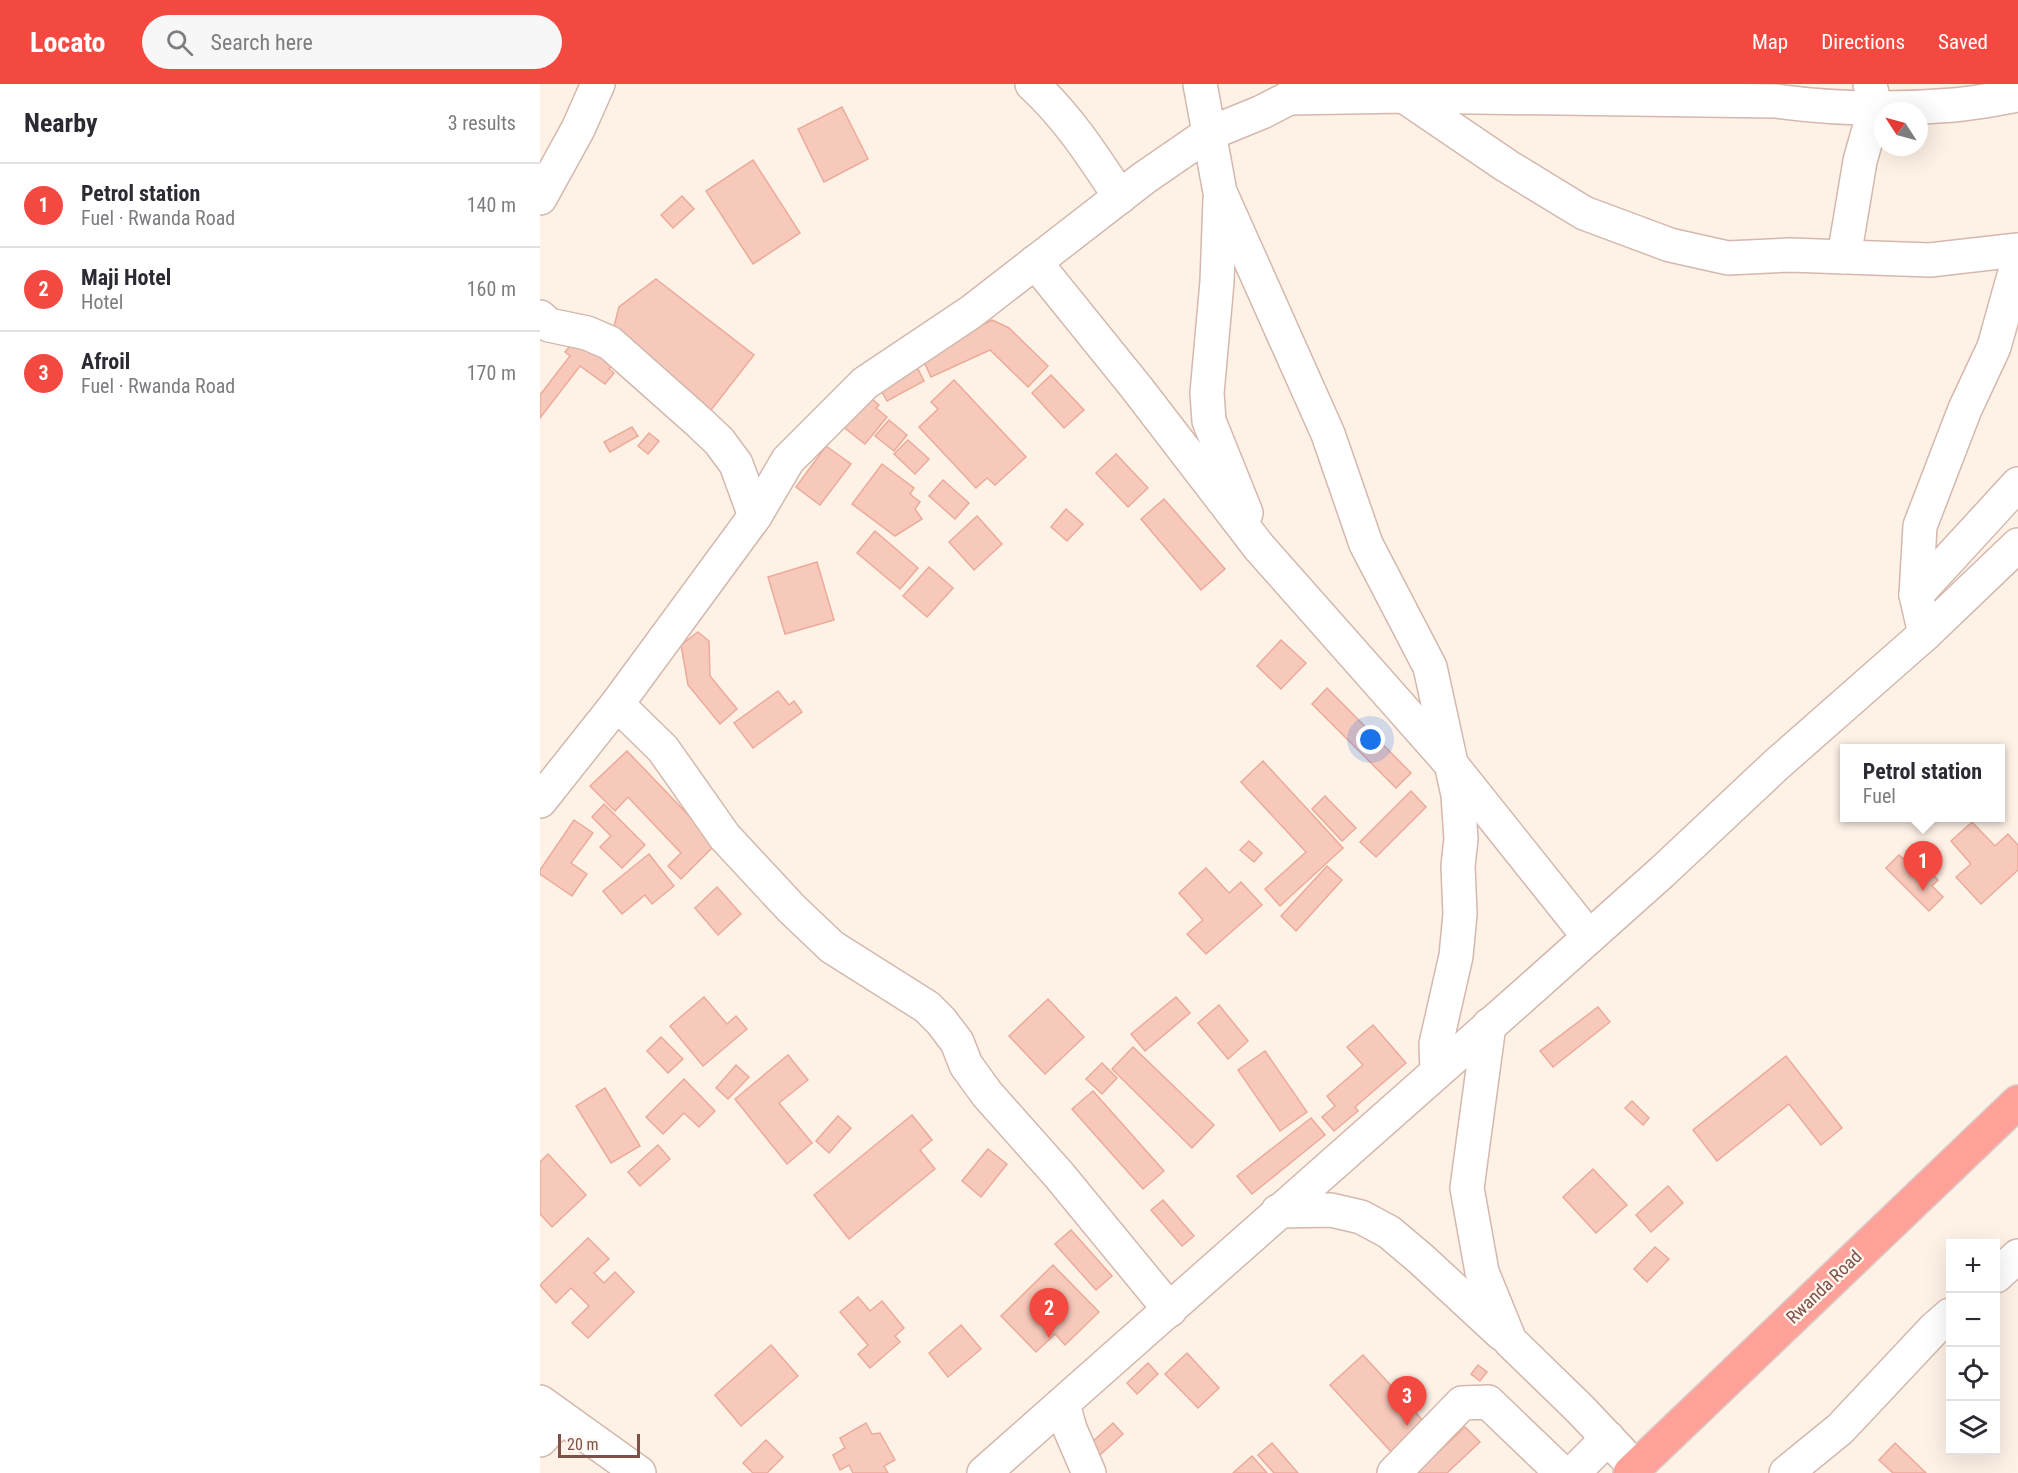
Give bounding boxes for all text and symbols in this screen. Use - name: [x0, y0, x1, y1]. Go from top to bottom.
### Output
- search box: [142, 15, 562, 69]
- text: Locato: [30, 26, 106, 59]
- icon: search: [163, 26, 196, 59]
- text: Search here: [211, 30, 313, 55]
- text: Map: [1752, 30, 1788, 54]
- text: Directions: [1821, 30, 1905, 54]
- text: Saved: [1938, 30, 1988, 54]
- north arrow: [1874, 102, 1928, 156]
- text: Nearby: [24, 108, 98, 138]
- text: 3 results: [448, 111, 516, 135]
- text: Petrol station: [81, 181, 200, 206]
- text: 1: [38, 193, 49, 217]
- text: 140 m: [467, 193, 516, 217]
- text: Fuel · Rwanda Road: [81, 206, 235, 230]
- text: Maji Hotel: [81, 265, 171, 290]
- text: 2: [38, 277, 49, 301]
- text: 160 m: [467, 277, 516, 301]
- text: Hotel: [81, 290, 123, 314]
- text: Afroil: [81, 349, 130, 374]
- text: 3: [38, 361, 49, 385]
- text: 170 m: [467, 361, 516, 385]
- text: Fuel · Rwanda Road: [81, 374, 235, 398]
- your location: [1356, 725, 1385, 754]
- popup: [1840, 744, 2005, 822]
- text: Petrol station: [1863, 759, 1982, 784]
- text: Fuel: [1863, 784, 1896, 808]
- pin: 1: [1904, 842, 1942, 891]
- map controls: [1946, 1239, 2000, 1455]
- button: +: [1946, 1239, 2000, 1293]
- street label: Rwanda Road: [1782, 1246, 1866, 1328]
- pin: 2: [1030, 1288, 1068, 1338]
- button: −: [1946, 1293, 2000, 1347]
- button: locate: [1946, 1347, 2000, 1401]
- pin: 3: [1388, 1376, 1426, 1426]
- button: layers: [1946, 1401, 2000, 1455]
- scale bar: [558, 1431, 640, 1458]
- text: 20 m: [567, 1435, 599, 1454]

